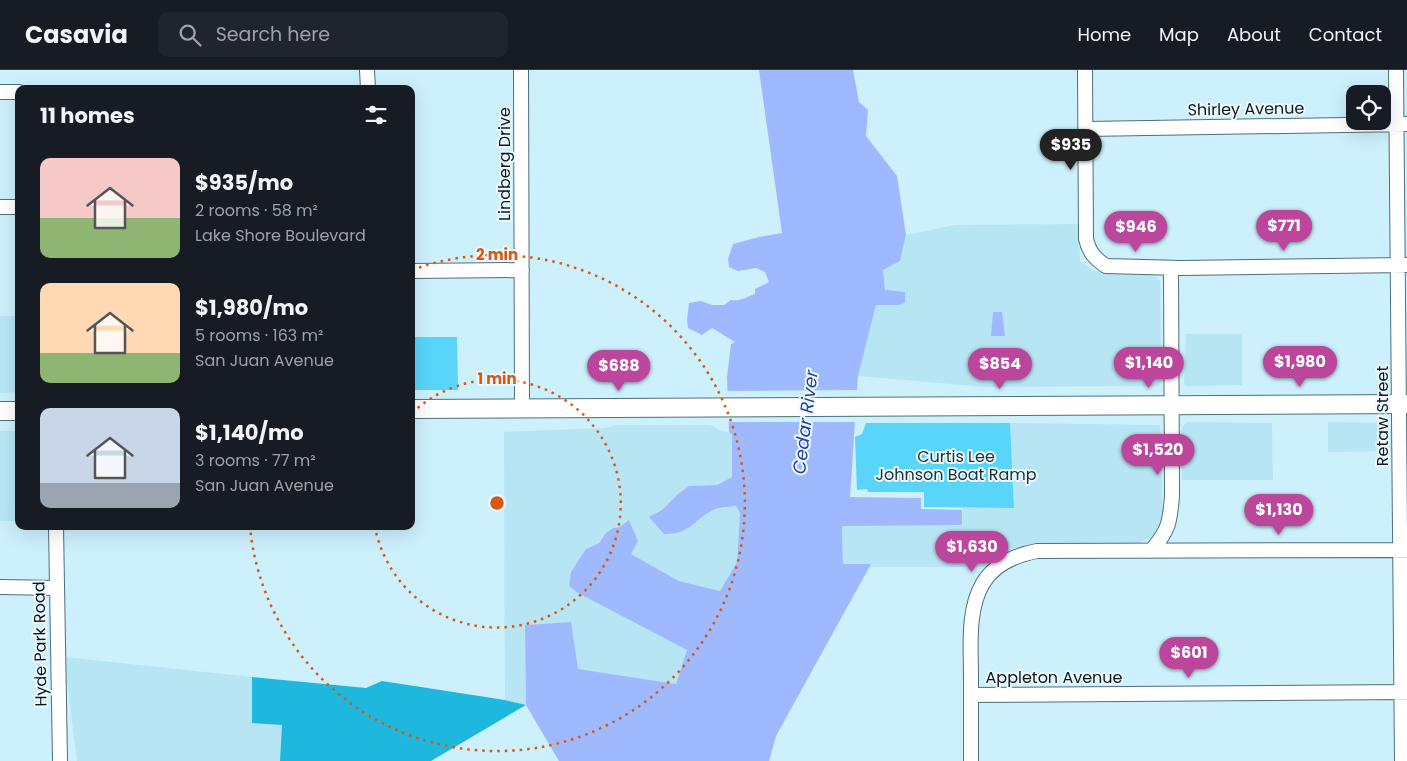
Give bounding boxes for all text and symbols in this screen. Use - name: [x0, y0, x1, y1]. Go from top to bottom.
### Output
- search box: [158, 12, 508, 57]
- text: Casavia: [25, 18, 128, 51]
- icon: search: [176, 21, 204, 49]
- text: Search here: [216, 21, 330, 48]
- text: Home: [1077, 22, 1131, 47]
- text: Map: [1159, 22, 1199, 47]
- text: About: [1227, 22, 1281, 47]
- text: Contact: [1309, 22, 1382, 47]
- map controls: [1346, 85, 1391, 130]
- button: locate: [1346, 85, 1391, 130]
- street label: Shirley Avenue: [1187, 96, 1305, 122]
- text: 11 homes: [40, 101, 135, 130]
- icon: filters: [362, 101, 390, 129]
- street label: Lindberg Drive: [493, 107, 516, 221]
- pin: $935: [1041, 128, 1101, 171]
- text: $935: [1051, 133, 1091, 156]
- text: $935/mo: [195, 168, 293, 197]
- icon: home: [80, 178, 140, 238]
- text: 2 rooms · 58 m²: [195, 199, 318, 222]
- pin: $946: [1106, 210, 1166, 253]
- pin: $771: [1254, 210, 1314, 252]
- text: $771: [1267, 214, 1301, 237]
- text: $946: [1115, 215, 1157, 238]
- text: Lake Shore Boulevard: [195, 224, 366, 247]
- text: 2 min: [476, 244, 518, 265]
- text: $1,980/mo: [195, 293, 308, 322]
- icon: home: [80, 303, 140, 363]
- text: 5 rooms · 163 m²: [195, 324, 323, 347]
- pin: $1,140: [1108, 346, 1190, 389]
- pin: $1,980: [1259, 346, 1341, 388]
- pin: $854: [970, 348, 1030, 390]
- text: San Juan Avenue: [195, 349, 334, 372]
- pin: $688: [589, 350, 649, 392]
- text: $1,980: [1274, 350, 1326, 373]
- text: $1,140: [1125, 351, 1173, 374]
- text: $854: [979, 352, 1021, 375]
- text: $688: [598, 354, 640, 377]
- street label: Retaw Street: [1371, 366, 1394, 466]
- water label: Cedar River: [786, 367, 824, 476]
- text: 1 min: [477, 368, 517, 389]
- text: $1,140/mo: [195, 418, 304, 447]
- icon: home: [80, 428, 140, 488]
- pin: $1,520: [1117, 434, 1199, 476]
- text: $1,520: [1132, 438, 1184, 461]
- park label: Curtis Lee Johnson Boat Ramp: [875, 445, 1037, 486]
- text: 3 rooms · 77 m²: [195, 449, 315, 472]
- text: San Juan Avenue: [195, 474, 334, 497]
- centre of rings: [488, 494, 506, 512]
- pin: $1,130: [1238, 494, 1320, 536]
- text: $1,130: [1255, 498, 1303, 521]
- pin: $1,630: [931, 530, 1013, 573]
- text: $1,630: [946, 535, 998, 558]
- street label: Hyde Park Road: [27, 581, 53, 707]
- pin: $601: [1159, 636, 1219, 679]
- text: $601: [1170, 641, 1208, 664]
- street label: Appleton Avenue: [986, 666, 1123, 689]

